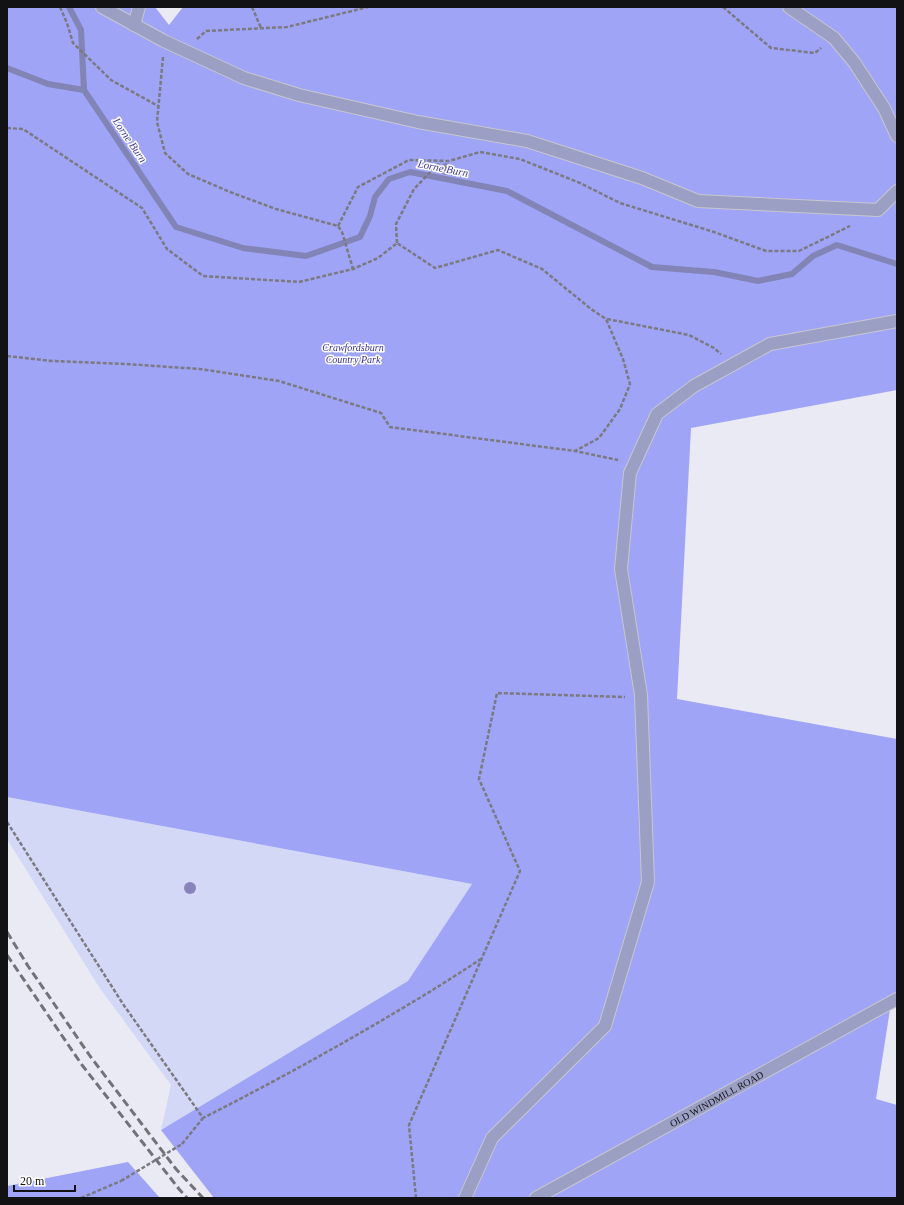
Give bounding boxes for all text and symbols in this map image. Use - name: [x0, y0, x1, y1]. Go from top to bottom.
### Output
- water label: Lorne Burn: [110, 115, 150, 165]
- water label: Lorne Burn: [416, 157, 470, 179]
- park label: Crawfordsburn Country Park: [322, 342, 384, 365]
- street label: OLD WINDMILL ROAD: [668, 1068, 765, 1129]
- scale bar: [14, 1167, 75, 1193]
- text: 20 m: [20, 1174, 45, 1188]

